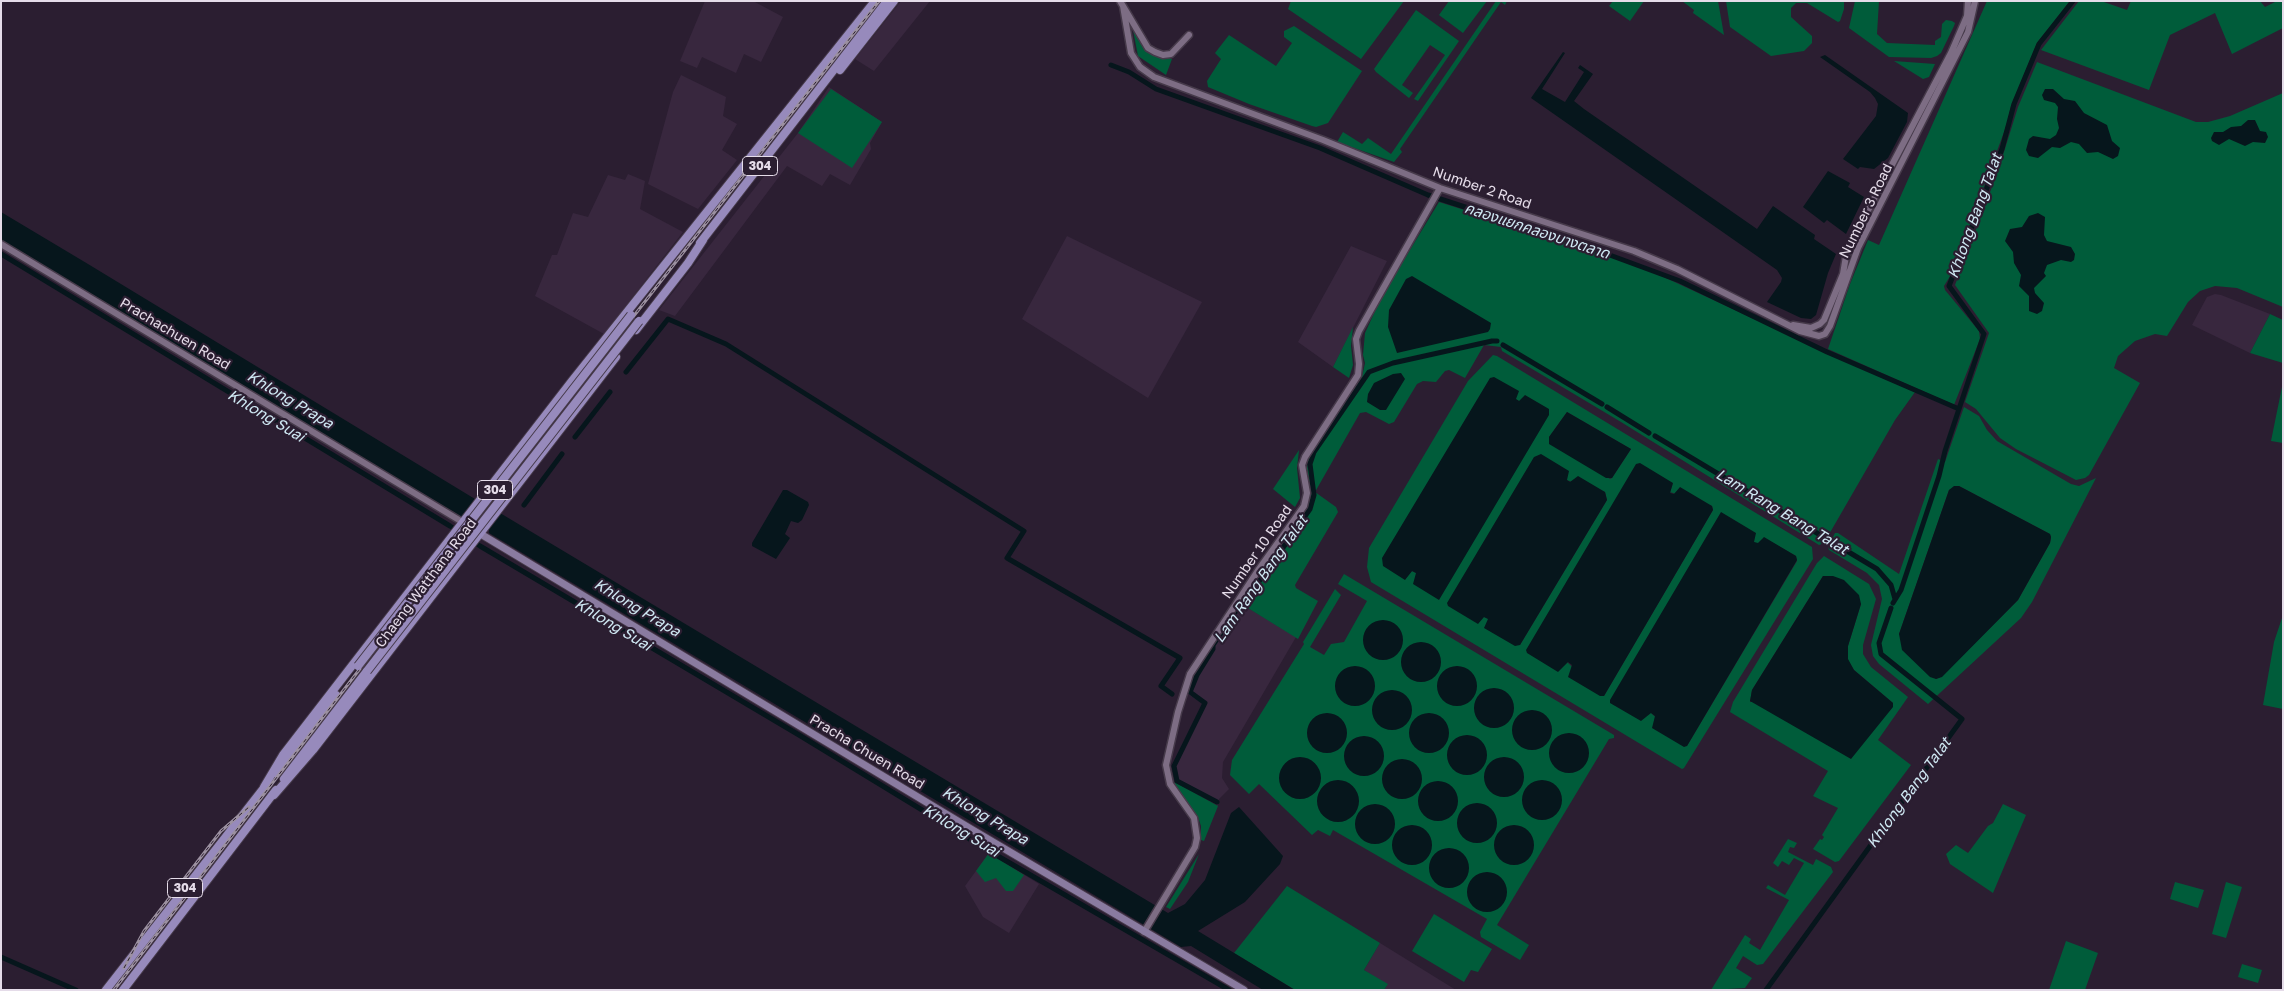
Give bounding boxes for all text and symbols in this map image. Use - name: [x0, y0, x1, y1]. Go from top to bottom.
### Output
- water label: Khlong Bang Talat: [1944, 151, 2006, 281]
- road number: 304: [742, 157, 778, 176]
- street label: Number 3 Road: [1836, 161, 1896, 261]
- street label: Number 2 Road: [1431, 163, 1533, 213]
- water label: คลองแยกคลองบางตลาด: [1462, 199, 1612, 263]
- street label: Prachachuen Road: [117, 294, 233, 374]
- water label: Khlong Prapa: [244, 367, 336, 433]
- water label: Khlong Suai: [224, 386, 308, 446]
- water label: Lam Rang Bang Talat: [1713, 465, 1851, 559]
- road number: 304: [478, 480, 512, 500]
- street label: Number 10 Road: [1218, 502, 1296, 602]
- water label: Lam Rang Bang Talat: [1210, 512, 1312, 646]
- street label: Chaeng Watthana Road: [372, 515, 480, 651]
- water label: Khlong Prapa: [591, 575, 683, 641]
- water label: Khlong Suai: [571, 595, 655, 655]
- street label: Pracha Chuen Road: [806, 711, 928, 793]
- water label: Khlong Bang Talat: [1863, 734, 1955, 852]
- water label: Khlong Prapa: [939, 783, 1031, 849]
- water label: Khlong Suai: [919, 801, 1003, 861]
- road number: 304: [168, 878, 202, 898]

